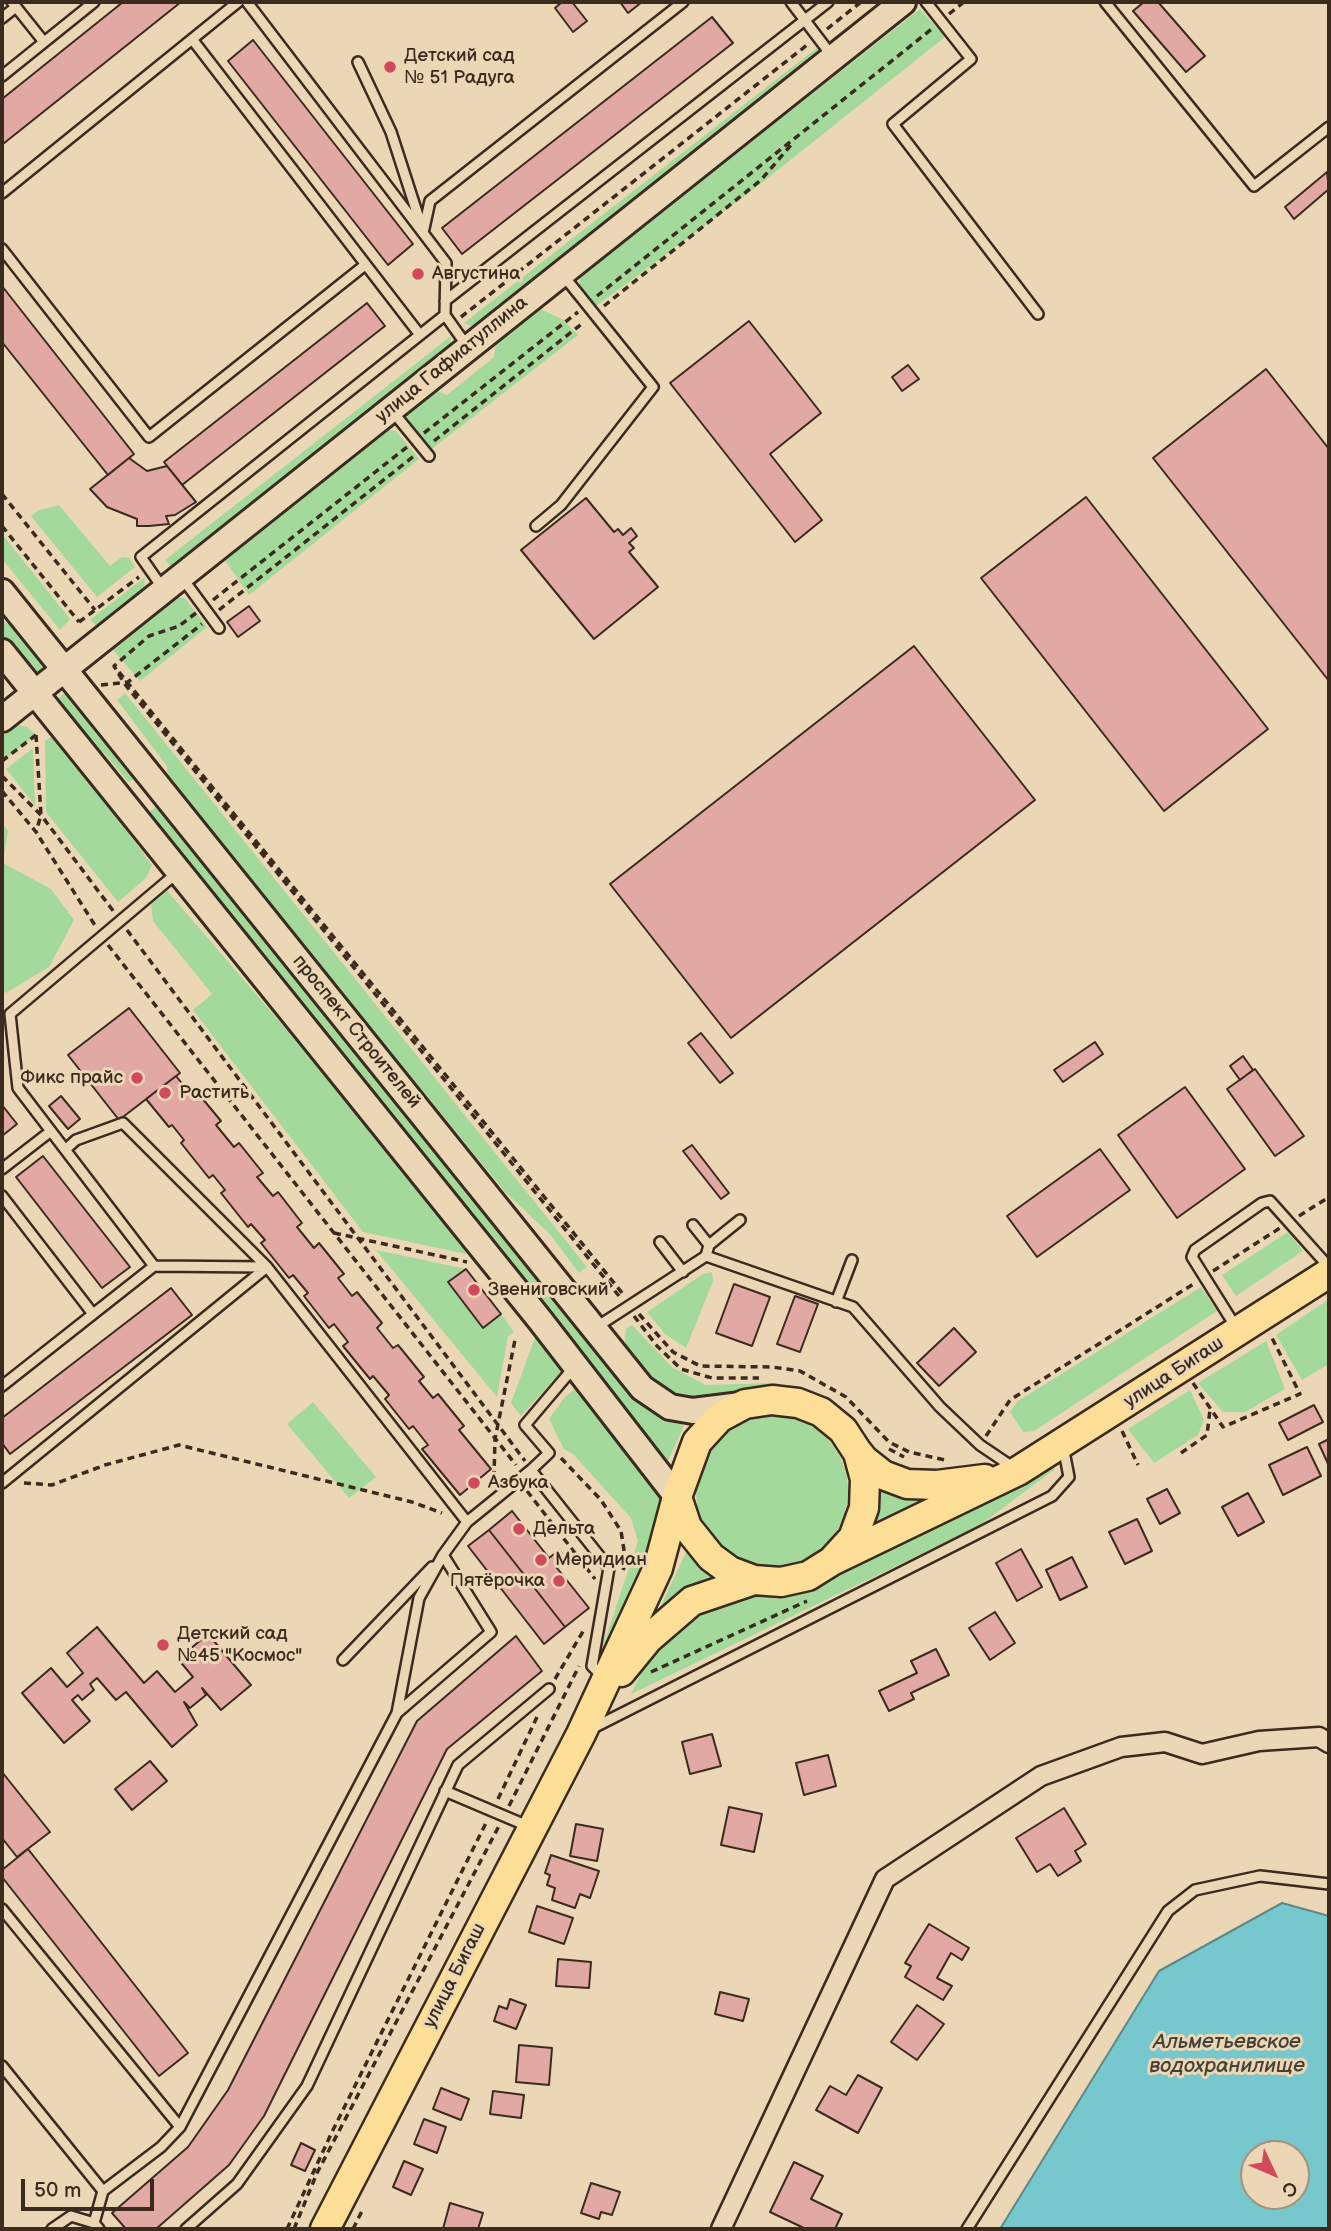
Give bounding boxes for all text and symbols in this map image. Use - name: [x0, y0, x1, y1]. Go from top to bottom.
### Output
- place label: Детский сад № 51 Радуга: [404, 45, 515, 89]
- marker: Детский сад № 51 Радуга: [382, 59, 398, 75]
- place label: Августина: [432, 263, 520, 285]
- marker: Августина: [410, 266, 426, 282]
- street label: улица Гафиатуллина: [371, 292, 533, 428]
- street label: проспект Строителей: [287, 951, 425, 1113]
- place label: Фикс прайс: [20, 1067, 123, 1089]
- marker: Фикс прайс: [129, 1070, 145, 1086]
- place label: Растить: [179, 1082, 249, 1104]
- marker: Растить: [157, 1085, 173, 1101]
- place label: Звениговский: [488, 1279, 609, 1301]
- marker: Звениговский: [466, 1282, 482, 1298]
- street label: улица Бигаш: [1120, 1332, 1228, 1414]
- place label: Азбука: [488, 1472, 549, 1494]
- marker: Азбука: [466, 1475, 482, 1491]
- place label: Дельта: [533, 1518, 595, 1540]
- marker: Дельта: [511, 1521, 527, 1537]
- place label: Меридиан: [555, 1549, 647, 1571]
- marker: Меридиан: [533, 1552, 549, 1568]
- place label: Пятёрочка: [450, 1570, 545, 1592]
- marker: Пятёрочка: [551, 1573, 567, 1589]
- place label: Детский сад №45 "Космос": [177, 1623, 302, 1667]
- marker: Детский сад №45 "Космос": [155, 1637, 171, 1653]
- street label: улица Бигаш: [419, 1920, 491, 2032]
- water label: Альметьевское водохранилище: [1149, 2030, 1305, 2080]
- north arrow: [1240, 2140, 1310, 2210]
- scale bar: [24, 2164, 158, 2208]
- text: С: [1276, 2176, 1302, 2201]
- text: 50 m: [34, 2178, 81, 2203]

